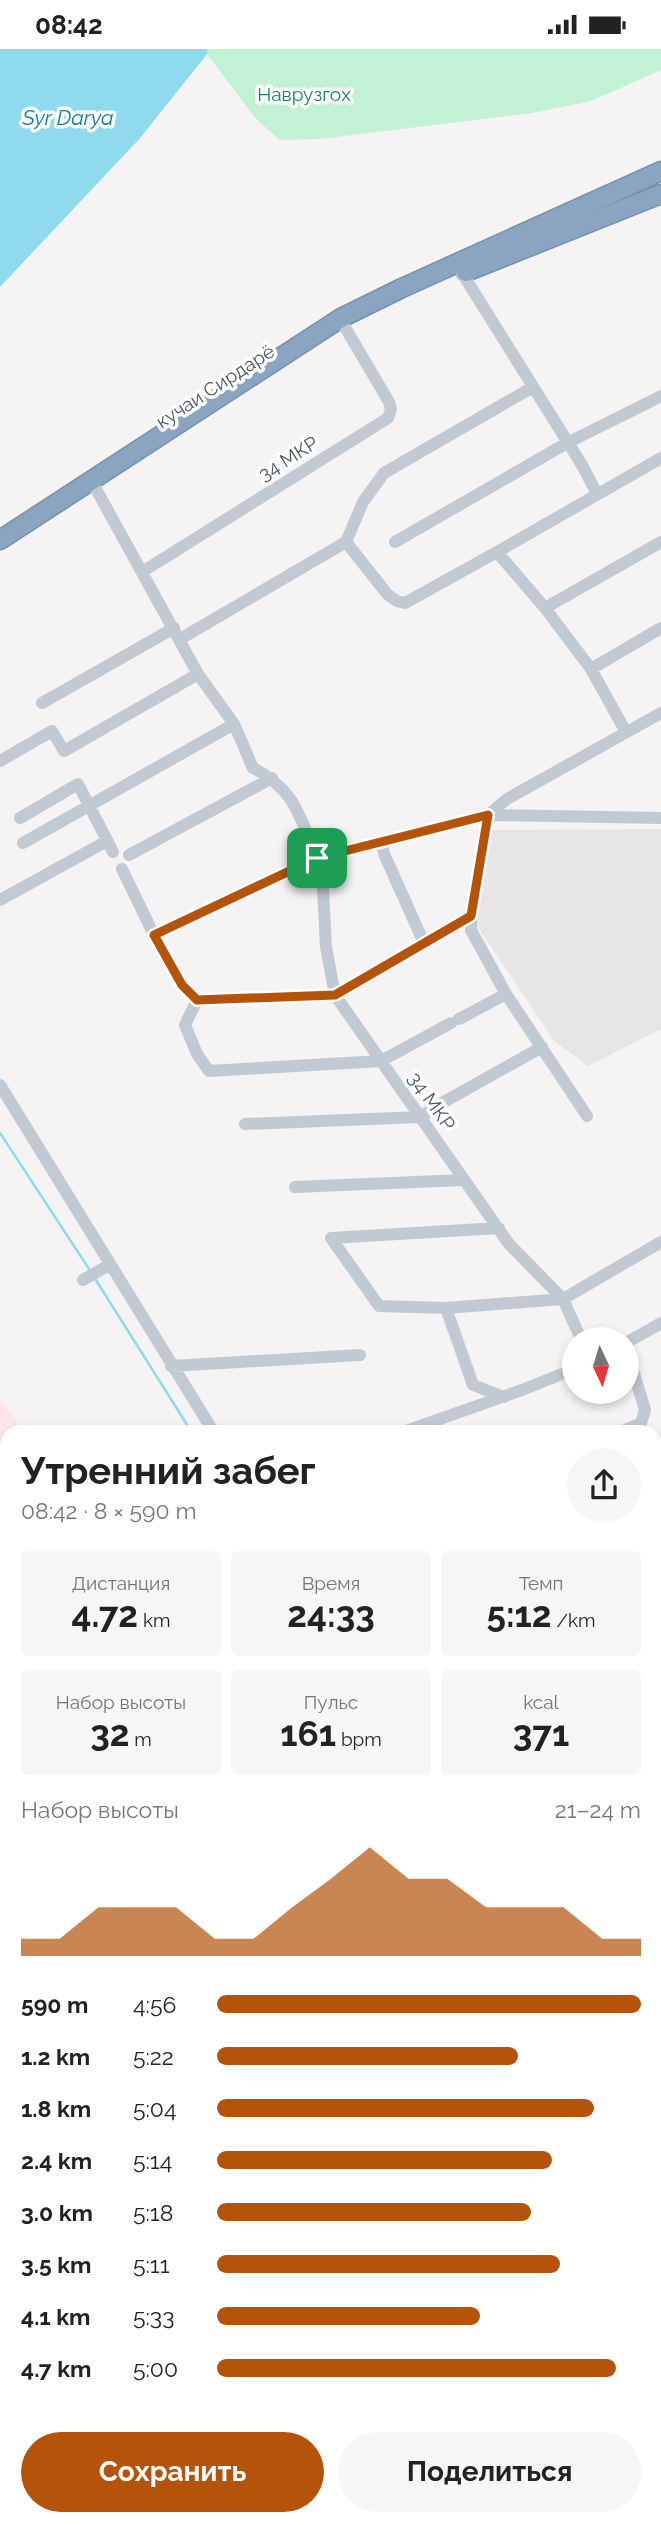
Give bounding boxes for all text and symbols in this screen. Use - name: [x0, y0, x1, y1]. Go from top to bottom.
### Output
- text: 08:42: [35, 10, 103, 40]
- park label: Наврузгох: [257, 83, 351, 105]
- water label: Syr Darya: [21, 105, 114, 130]
- street label: кучаи Сирдарё: [152, 340, 278, 432]
- street label: 34 МКР: [254, 431, 322, 485]
- pin: [287, 828, 347, 888]
- icon: arrive: [298, 839, 336, 877]
- street label: 34 МКР: [404, 1068, 460, 1134]
- north arrow: [562, 1327, 639, 1403]
- map controls: [562, 1327, 639, 1404]
- text: Утренний забег: [21, 1448, 316, 1493]
- button: share: [567, 1448, 641, 1522]
- text: 08:42 · 8 × 590 m: [21, 1497, 197, 1524]
- text: Дистанция: [72, 1572, 170, 1594]
- text: Время: [302, 1572, 360, 1594]
- text: Темп: [519, 1572, 563, 1594]
- text: 4.72: [72, 1594, 138, 1635]
- text: 24:33: [287, 1594, 375, 1635]
- text: 5:12: [487, 1594, 552, 1635]
- text: km: [138, 1609, 170, 1631]
- text: /km: [552, 1609, 595, 1631]
- text: Набор высоты: [56, 1691, 186, 1713]
- text: Пульс: [304, 1691, 358, 1713]
- text: kcal: [523, 1691, 559, 1713]
- text: 32: [90, 1713, 129, 1754]
- text: 161: [280, 1713, 336, 1754]
- text: 371: [513, 1713, 569, 1754]
- text: m: [129, 1728, 152, 1750]
- text: bpm: [336, 1728, 382, 1750]
- text: Набор высоты: [21, 1796, 179, 1823]
- text: 21–24 m: [555, 1796, 641, 1823]
- text: 590 m: [21, 1991, 88, 2018]
- text: 4:56: [133, 1991, 176, 2018]
- text: 1.2 km: [21, 2043, 90, 2070]
- text: 5:22: [133, 2043, 174, 2070]
- text: 1.8 km: [21, 2095, 91, 2122]
- text: 5:04: [133, 2095, 177, 2122]
- text: 2.4 km: [21, 2147, 92, 2174]
- text: 5:14: [133, 2147, 172, 2174]
- text: 3.0 km: [21, 2199, 93, 2226]
- text: 5:18: [133, 2199, 173, 2226]
- text: 3.5 km: [21, 2251, 92, 2278]
- text: 5:11: [133, 2251, 170, 2278]
- text: 4.1 km: [21, 2303, 90, 2330]
- text: 5:33: [133, 2303, 174, 2330]
- text: 4.7 km: [21, 2355, 92, 2382]
- text: 5:00: [133, 2355, 178, 2382]
- button: Сохранить: [21, 2432, 324, 2512]
- button: Поделиться: [338, 2432, 641, 2512]

